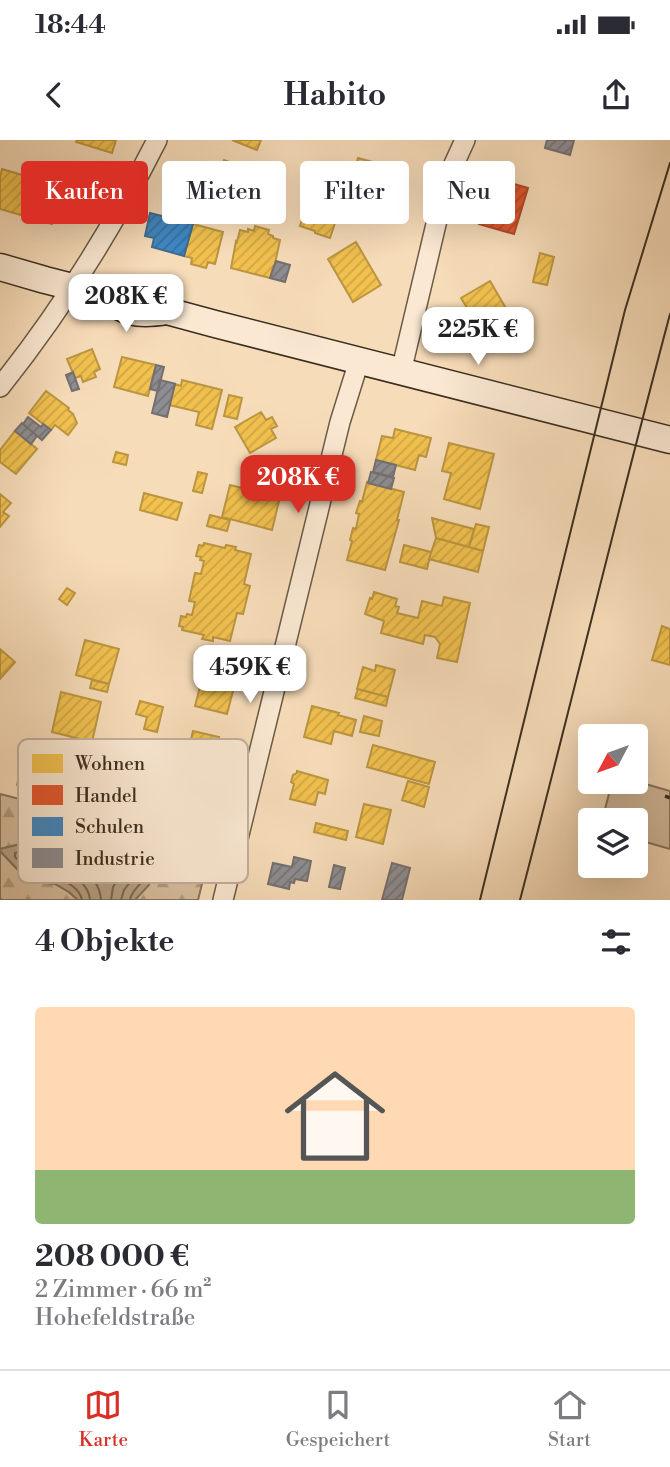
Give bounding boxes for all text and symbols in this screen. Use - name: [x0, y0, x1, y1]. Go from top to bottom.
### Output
- text: 18:44: [35, 9, 106, 41]
- text: Habito: [284, 75, 386, 115]
- icon: back: [35, 76, 73, 114]
- icon: share: [597, 76, 635, 114]
- chip: Kaufen: [21, 161, 148, 224]
- chip: Mieten: [162, 161, 286, 224]
- chip: Filter: [300, 161, 409, 224]
- chip: Neu: [423, 161, 515, 224]
- pin: 208K €: [69, 274, 183, 334]
- text: 208K €: [84, 283, 168, 311]
- pin: 225K €: [421, 308, 535, 367]
- text: 225K €: [438, 316, 518, 344]
- pin: 208K €: [241, 456, 355, 515]
- text: 208K €: [256, 464, 340, 492]
- pin: 459K €: [193, 645, 307, 705]
- text: 459K €: [209, 654, 291, 682]
- north arrow: [578, 724, 648, 794]
- map controls: [578, 724, 648, 878]
- legend: [18, 739, 248, 883]
- text: Wohnen: [74, 752, 145, 776]
- text: Handel: [75, 784, 138, 808]
- button: layers: [578, 808, 648, 878]
- text: Schulen: [75, 815, 144, 839]
- text: Industrie: [75, 847, 155, 871]
- text: 4 Objekte: [35, 923, 174, 961]
- icon: filters: [597, 923, 635, 961]
- icon: home: [272, 1053, 398, 1179]
- text: 208 000 €: [35, 1238, 189, 1276]
- text: 2 Zimmer · 66 m²: [35, 1276, 211, 1304]
- text: Hohefeldstraße: [35, 1304, 195, 1332]
- tab: Karte: [79, 1386, 128, 1452]
- tab: Gespeichert: [286, 1386, 390, 1452]
- tab: Start: [548, 1386, 591, 1452]

